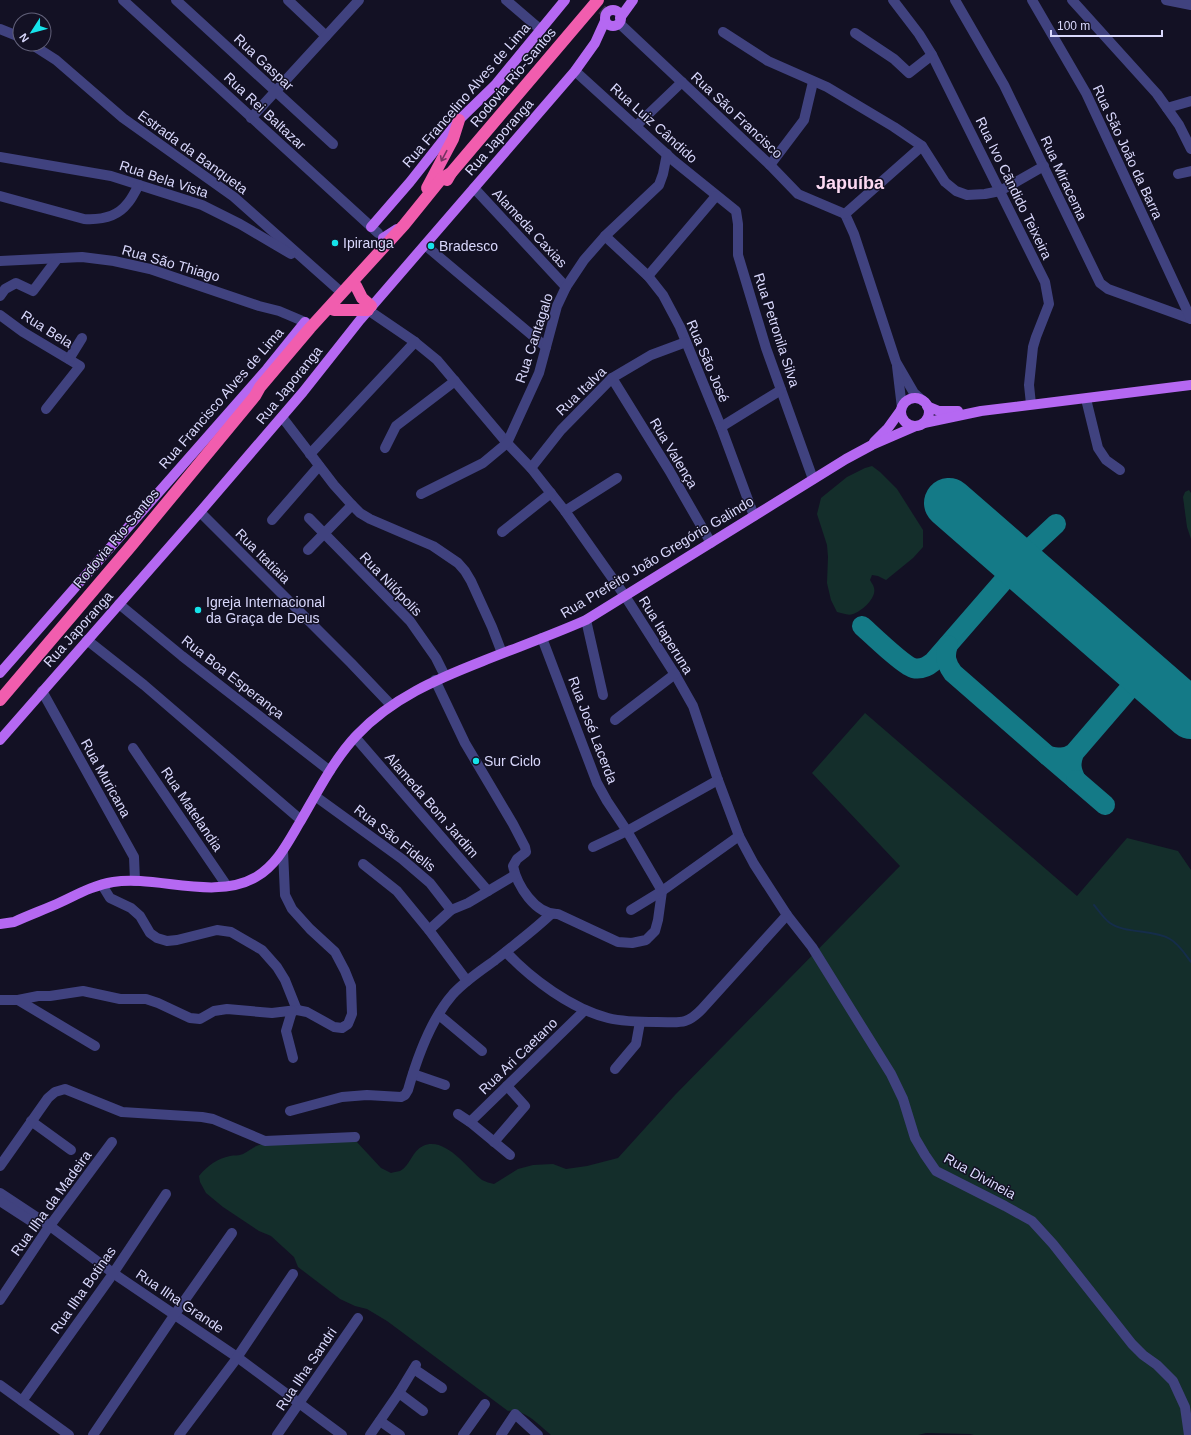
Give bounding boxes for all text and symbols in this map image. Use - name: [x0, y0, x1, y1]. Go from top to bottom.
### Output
- north arrow: [12, 12, 52, 52]
- scale bar: [1051, 12, 1162, 38]
- street label: Rua Francelino Alves de Lima: [399, 19, 533, 170]
- text: 100 m: [1057, 19, 1090, 33]
- street label: Rodovia Rio-Santos: [467, 24, 559, 130]
- street label: Rua Gaspar: [231, 30, 297, 94]
- text: N: [17, 31, 31, 45]
- street label: Rua Rei Baltazar: [221, 69, 309, 153]
- street label: Rua São Francisco: [688, 69, 786, 162]
- street label: Rua Luiz Cândido: [607, 80, 701, 166]
- street label: Rua São João da Barra: [1090, 82, 1166, 222]
- street label: Rua Japoranga: [462, 95, 537, 178]
- street label: Estrada da Banqueta: [135, 107, 251, 197]
- street label: Rua Ivo Cãndido Teixeira: [973, 114, 1056, 262]
- street label: Rua Miracema: [1038, 133, 1091, 223]
- one-way arrow: [440, 150, 447, 162]
- street label: Rua Bela Vista: [118, 157, 211, 201]
- district label: Japuíba: [816, 173, 885, 193]
- street label: Alameda Caxias: [489, 185, 571, 271]
- place label: Ipiranga: [343, 235, 394, 251]
- marker: Ipiranga: [330, 238, 340, 248]
- place label: Bradesco: [439, 238, 498, 254]
- street label: Rua São Thiago: [120, 241, 222, 285]
- marker: Bradesco: [426, 241, 436, 251]
- street label: Rua Petronila Silva: [751, 271, 803, 389]
- street label: Rua Cantagalo: [512, 291, 556, 385]
- street label: Rua Bela: [18, 307, 76, 351]
- street label: Rua São José: [683, 317, 733, 405]
- street label: Rua Francisco Alves de Lima: [155, 324, 287, 472]
- street label: Rua Japoranga: [253, 343, 325, 427]
- street label: Rua Italva: [553, 363, 609, 419]
- street label: Rua Valença: [647, 415, 701, 491]
- street label: Rodovia Rio-Santos: [70, 485, 162, 591]
- street label: Rua Prefeito João Gregório Galindo: [557, 493, 757, 621]
- street label: Rua Itatiaia: [232, 525, 294, 587]
- street label: Rua Nilópolis: [357, 549, 425, 619]
- street label: Rua Japoranga: [40, 588, 116, 670]
- street label: Rua Itaperuna: [636, 593, 696, 677]
- place label: Igreja Internacional da Graça de Deus: [206, 594, 325, 626]
- marker: Igreja Internacional da Graça de Deus: [193, 605, 203, 615]
- street label: Rua Boa Esperança: [179, 632, 287, 722]
- street label: Rua José Lacerda: [565, 674, 621, 786]
- street label: Rua Muricana: [78, 736, 134, 820]
- street label: Alameda Bom Jardim: [382, 749, 482, 861]
- place label: Sur Ciclo: [484, 753, 541, 769]
- marker: Sur Ciclo: [471, 756, 481, 766]
- street label: Rua Matelandia: [158, 764, 226, 854]
- street label: Rua São Fidelis: [351, 801, 439, 875]
- street label: Rua Ari Caetano: [475, 1014, 561, 1097]
- street label: Rua Ilha da Madeira: [7, 1147, 95, 1259]
- street label: Rua Divineia: [941, 1150, 1019, 1202]
- street label: Rua Ilha Botinas: [47, 1243, 119, 1337]
- street label: Rua Ilha Grande: [133, 1266, 227, 1336]
- street label: Rua Ilha Sandri: [272, 1325, 340, 1413]

